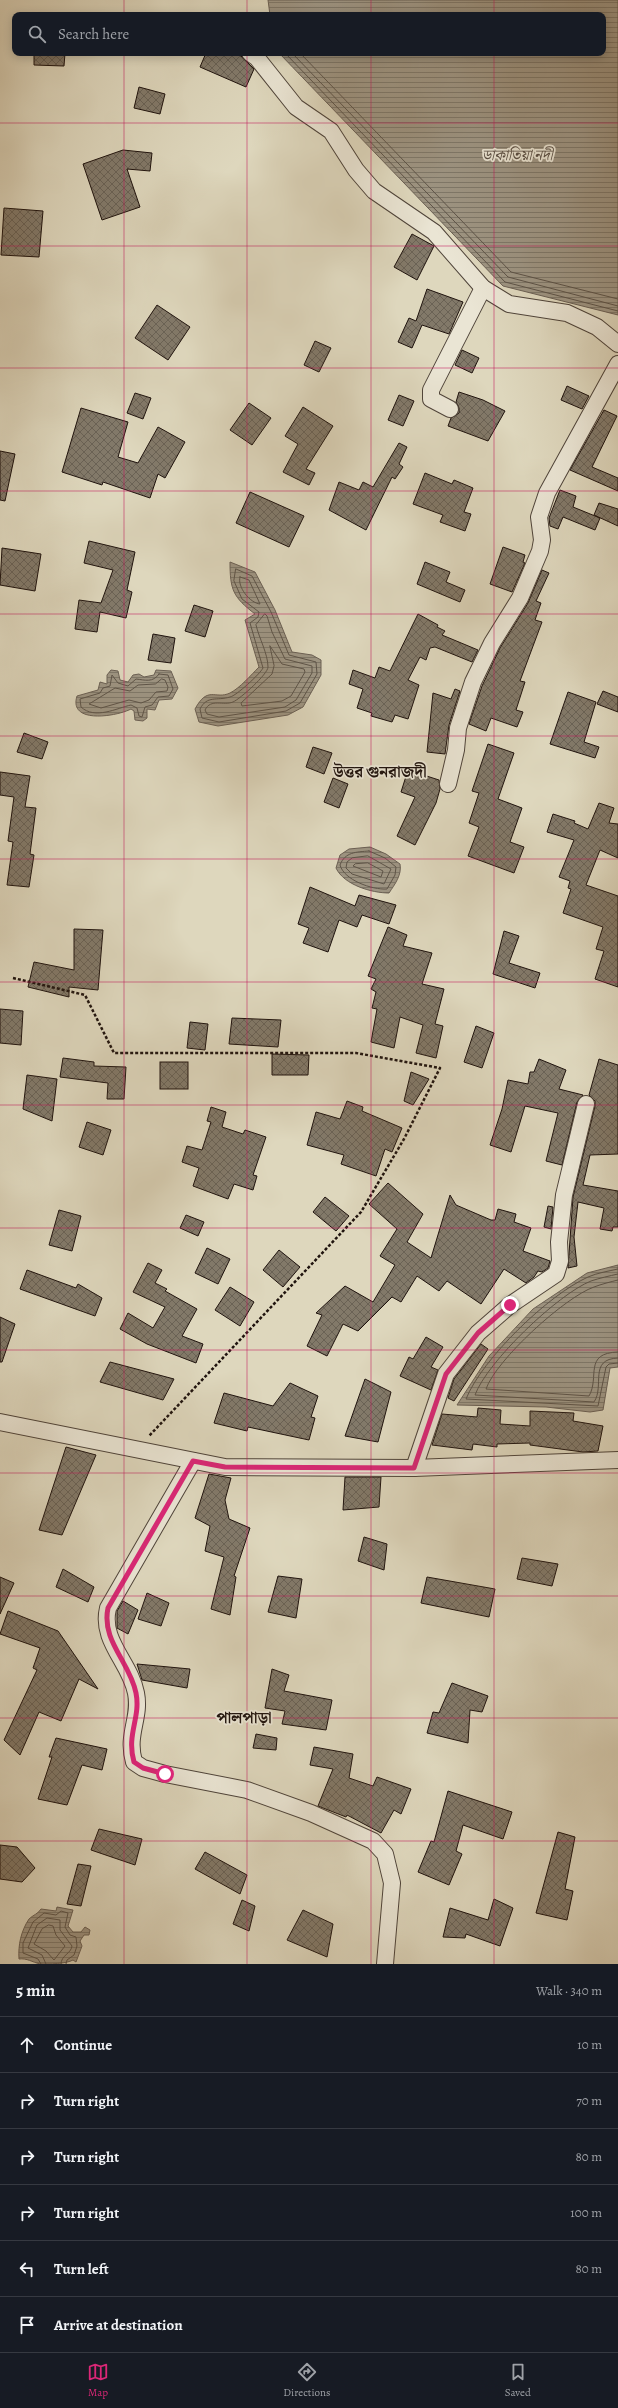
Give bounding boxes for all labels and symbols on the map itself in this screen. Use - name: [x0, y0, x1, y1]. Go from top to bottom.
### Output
- water label: ডাকাতিয়া নদী: [482, 145, 554, 165]
- district label: উত্তর গুনরাজদী: [332, 761, 427, 783]
- route end: [501, 1296, 519, 1314]
- district label: পালপাড়া: [216, 1707, 272, 1729]
- route start: [156, 1765, 174, 1783]

